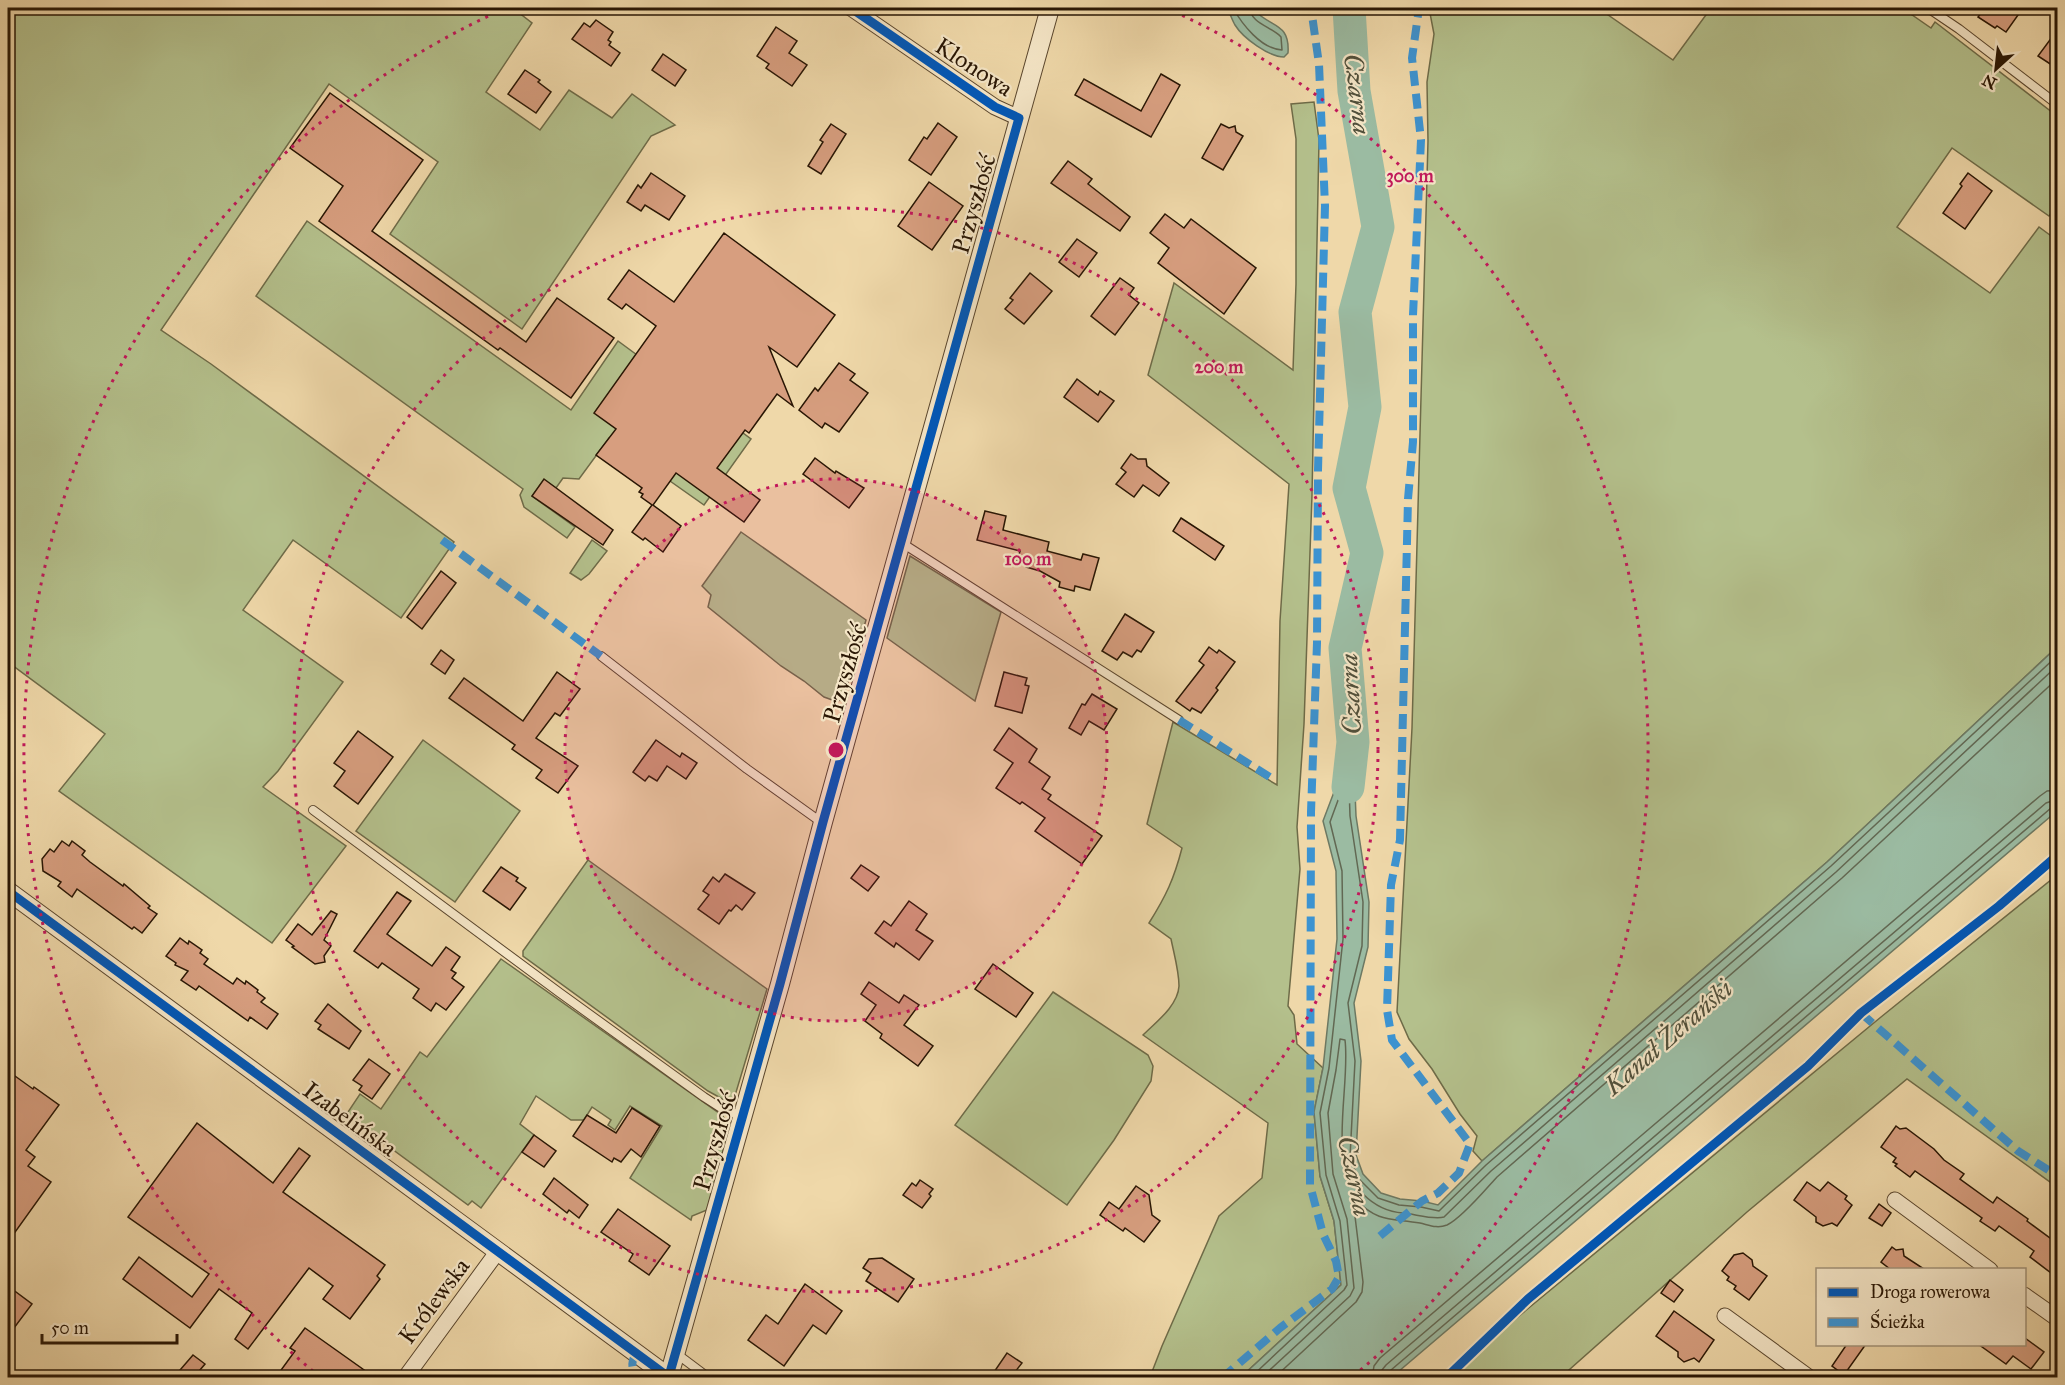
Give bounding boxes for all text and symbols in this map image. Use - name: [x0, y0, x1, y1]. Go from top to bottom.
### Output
- street label: Klonowa: [929, 31, 1019, 104]
- north arrow: [1966, 39, 2026, 99]
- water label: Czarna: [1337, 52, 1379, 136]
- text: N: [1979, 70, 2000, 93]
- street label: Przyszłość: [945, 150, 1003, 257]
- text: 300 m: [1386, 165, 1434, 188]
- text: 200 m: [1195, 356, 1244, 378]
- text: 100 m: [1005, 548, 1052, 570]
- street label: Przyszłość: [816, 619, 874, 726]
- water label: Czarna: [1332, 652, 1368, 736]
- centre of rings: [826, 740, 846, 760]
- water label: Kanał Żerański: [1596, 972, 1739, 1103]
- street label: Izabelińska: [297, 1075, 404, 1164]
- street label: Przyszłość: [686, 1087, 744, 1194]
- water label: Czarna: [1331, 1133, 1379, 1219]
- street label: Królewska: [392, 1251, 477, 1350]
- legend: [1816, 1268, 2026, 1346]
- text: Droga rowerowa: [1870, 1281, 1990, 1304]
- scale bar: [42, 1307, 177, 1345]
- text: Ścieżka: [1870, 1309, 1925, 1333]
- text: 50 m: [51, 1317, 89, 1339]

